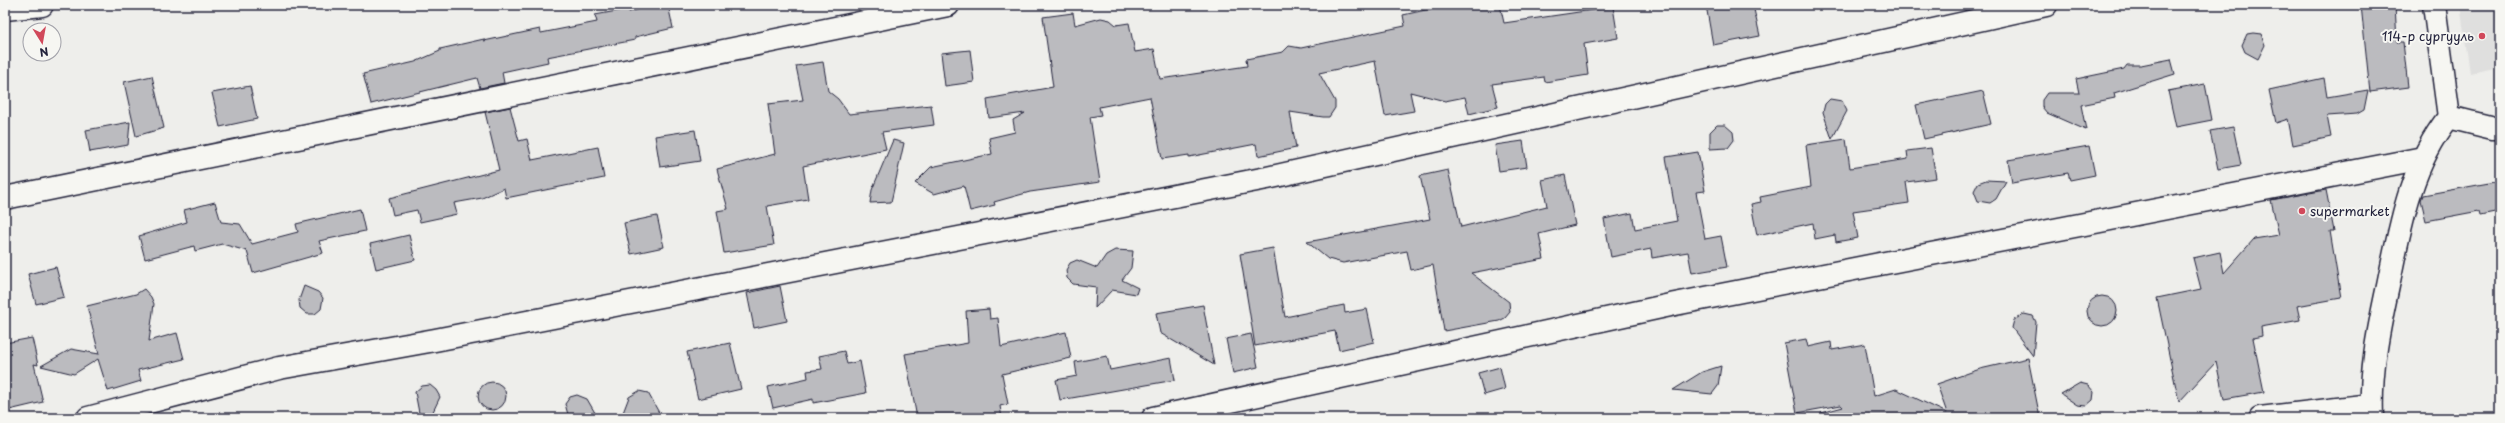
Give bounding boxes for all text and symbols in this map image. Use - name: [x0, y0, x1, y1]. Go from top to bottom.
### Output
- north arrow: [22, 22, 62, 62]
- place label: 114-р сургууль: [2382, 26, 2474, 45]
- marker: 114-р сургууль: [2477, 31, 2487, 41]
- text: N: [38, 43, 50, 62]
- place label: supermarket: [2310, 201, 2390, 220]
- marker: supermarket: [2297, 206, 2307, 216]

